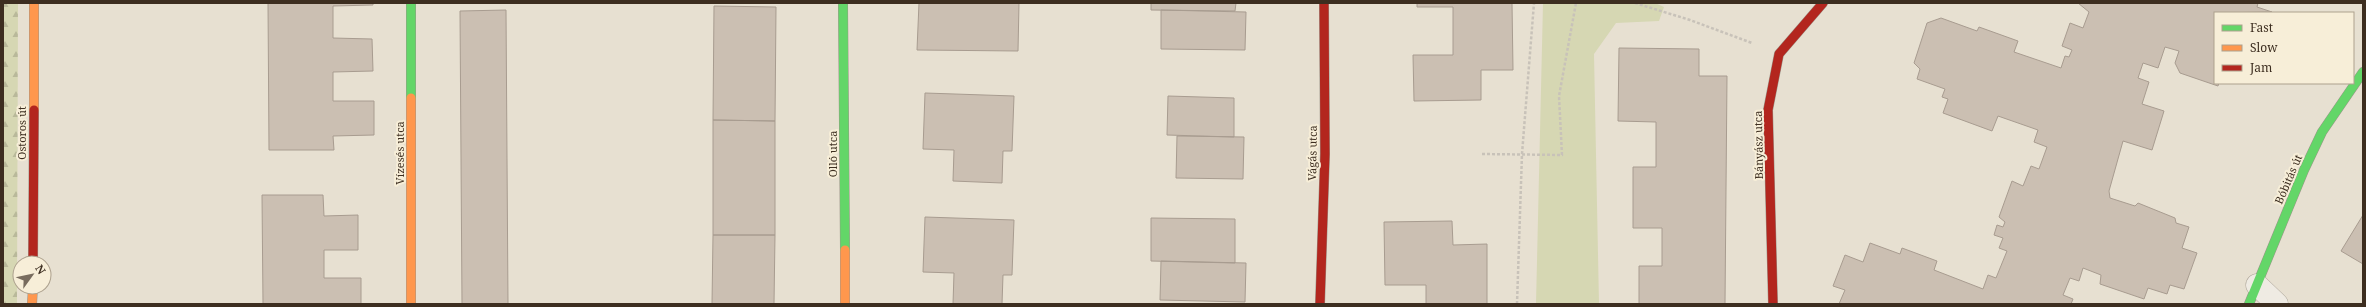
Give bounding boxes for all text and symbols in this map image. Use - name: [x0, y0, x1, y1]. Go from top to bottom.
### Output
- legend: [2214, 12, 2354, 84]
- text: Fast: [2250, 19, 2273, 36]
- text: Slow: [2250, 39, 2278, 56]
- text: Jam: [2249, 59, 2272, 76]
- street label: Ostoros út: [14, 106, 29, 160]
- street label: Bányász utca: [1750, 111, 1766, 179]
- street label: Vízesés utca: [392, 121, 407, 185]
- street label: Vágás utca: [1304, 125, 1320, 181]
- street label: Olló utca: [825, 131, 840, 177]
- street label: Bóbitás út: [2271, 152, 2305, 206]
- north arrow: [12, 255, 52, 295]
- text: N: [32, 262, 50, 277]

